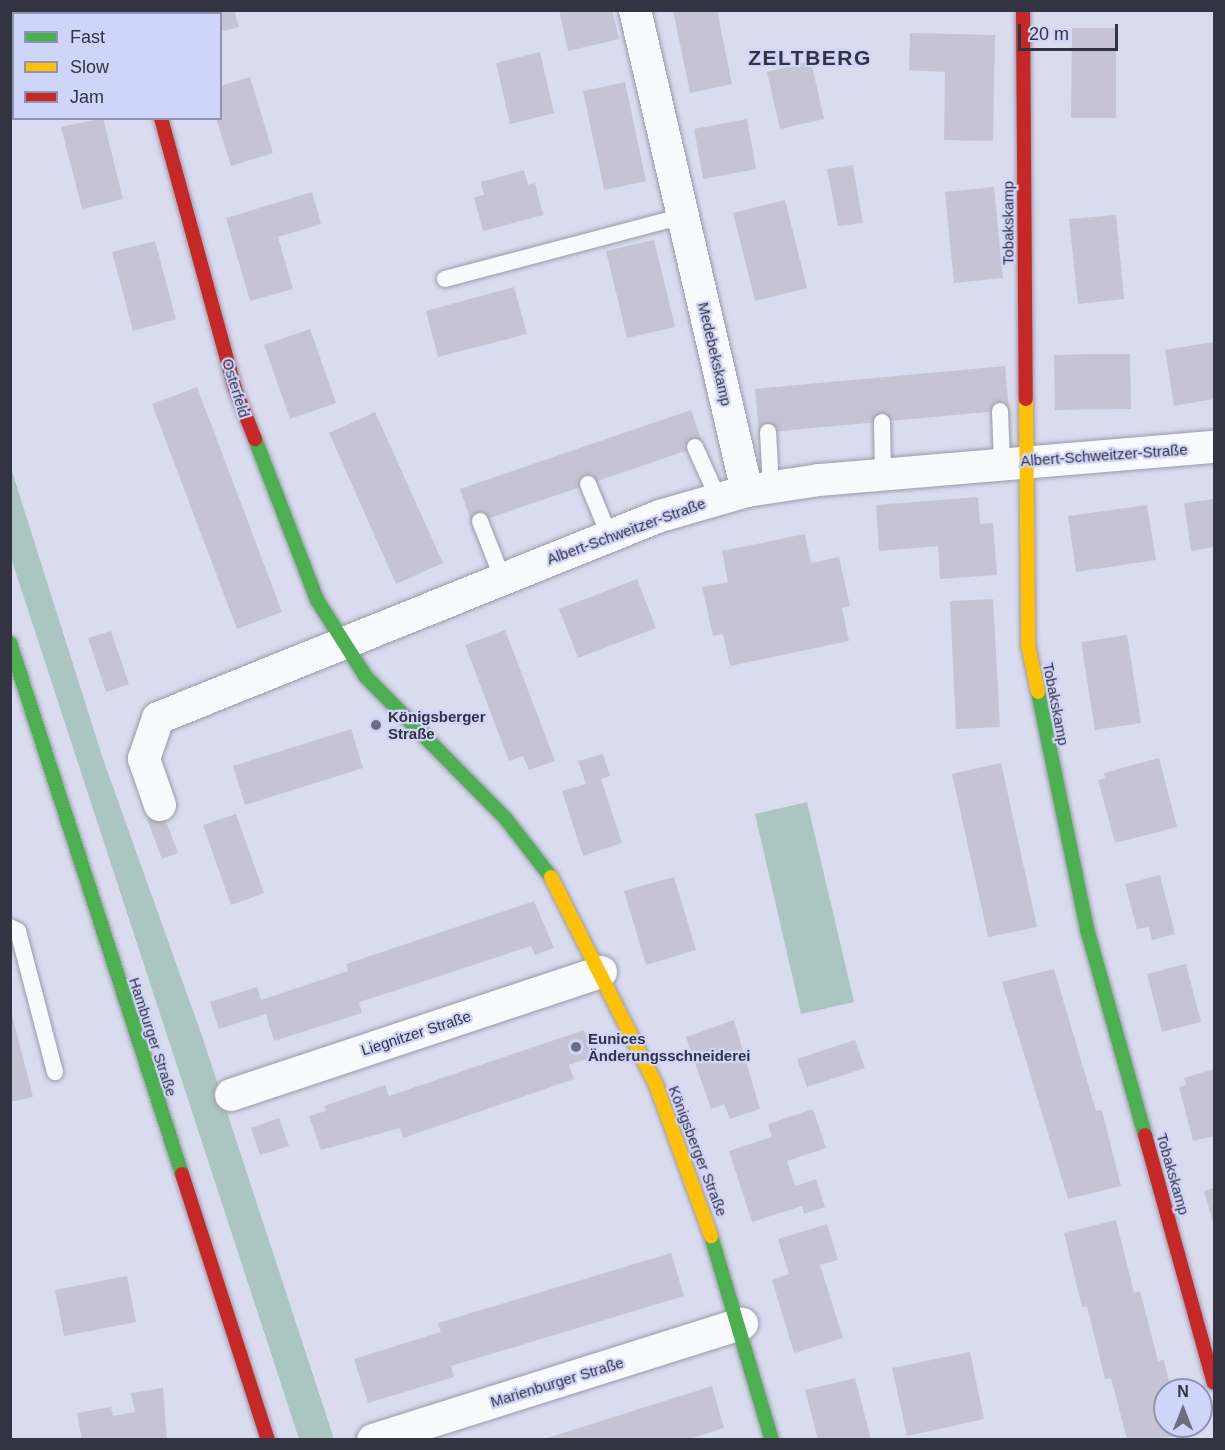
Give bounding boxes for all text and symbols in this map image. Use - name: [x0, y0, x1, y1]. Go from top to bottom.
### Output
- legend: [12, 12, 222, 120]
- scale bar: [1021, 12, 1122, 50]
- text: 20 m: [1029, 24, 1069, 44]
- text: Fast: [70, 27, 105, 47]
- district label: ZELTBERG: [748, 45, 872, 71]
- text: Slow: [70, 57, 109, 77]
- text: Jam: [70, 87, 104, 107]
- street label: Tobakskamp: [999, 181, 1017, 265]
- street label: Medebekskamp: [694, 300, 736, 408]
- street label: Osterfeld: [218, 356, 254, 420]
- street label: Albert-Schweitzer-Straße: [1020, 440, 1188, 470]
- street label: Albert-Schweitzer-Straße: [544, 494, 708, 568]
- street label: Tobakskamp: [1039, 661, 1073, 747]
- place label: Königsberger Straße: [388, 707, 486, 742]
- marker: Königsberger Straße: [369, 718, 383, 732]
- street label: Hamburger Straße: [125, 975, 181, 1099]
- street label: Liegnitzer Straße: [359, 1007, 473, 1059]
- place label: Eunices Änderungsschneiderei: [588, 1029, 751, 1064]
- marker: Eunices Änderungsschneiderei: [569, 1040, 583, 1054]
- street label: Königsberger Straße: [665, 1083, 731, 1219]
- street label: Tobakskamp: [1153, 1131, 1193, 1217]
- street label: Marienburger Straße: [488, 1353, 626, 1411]
- north arrow: [1153, 1378, 1213, 1438]
- text: N: [1177, 1383, 1189, 1400]

